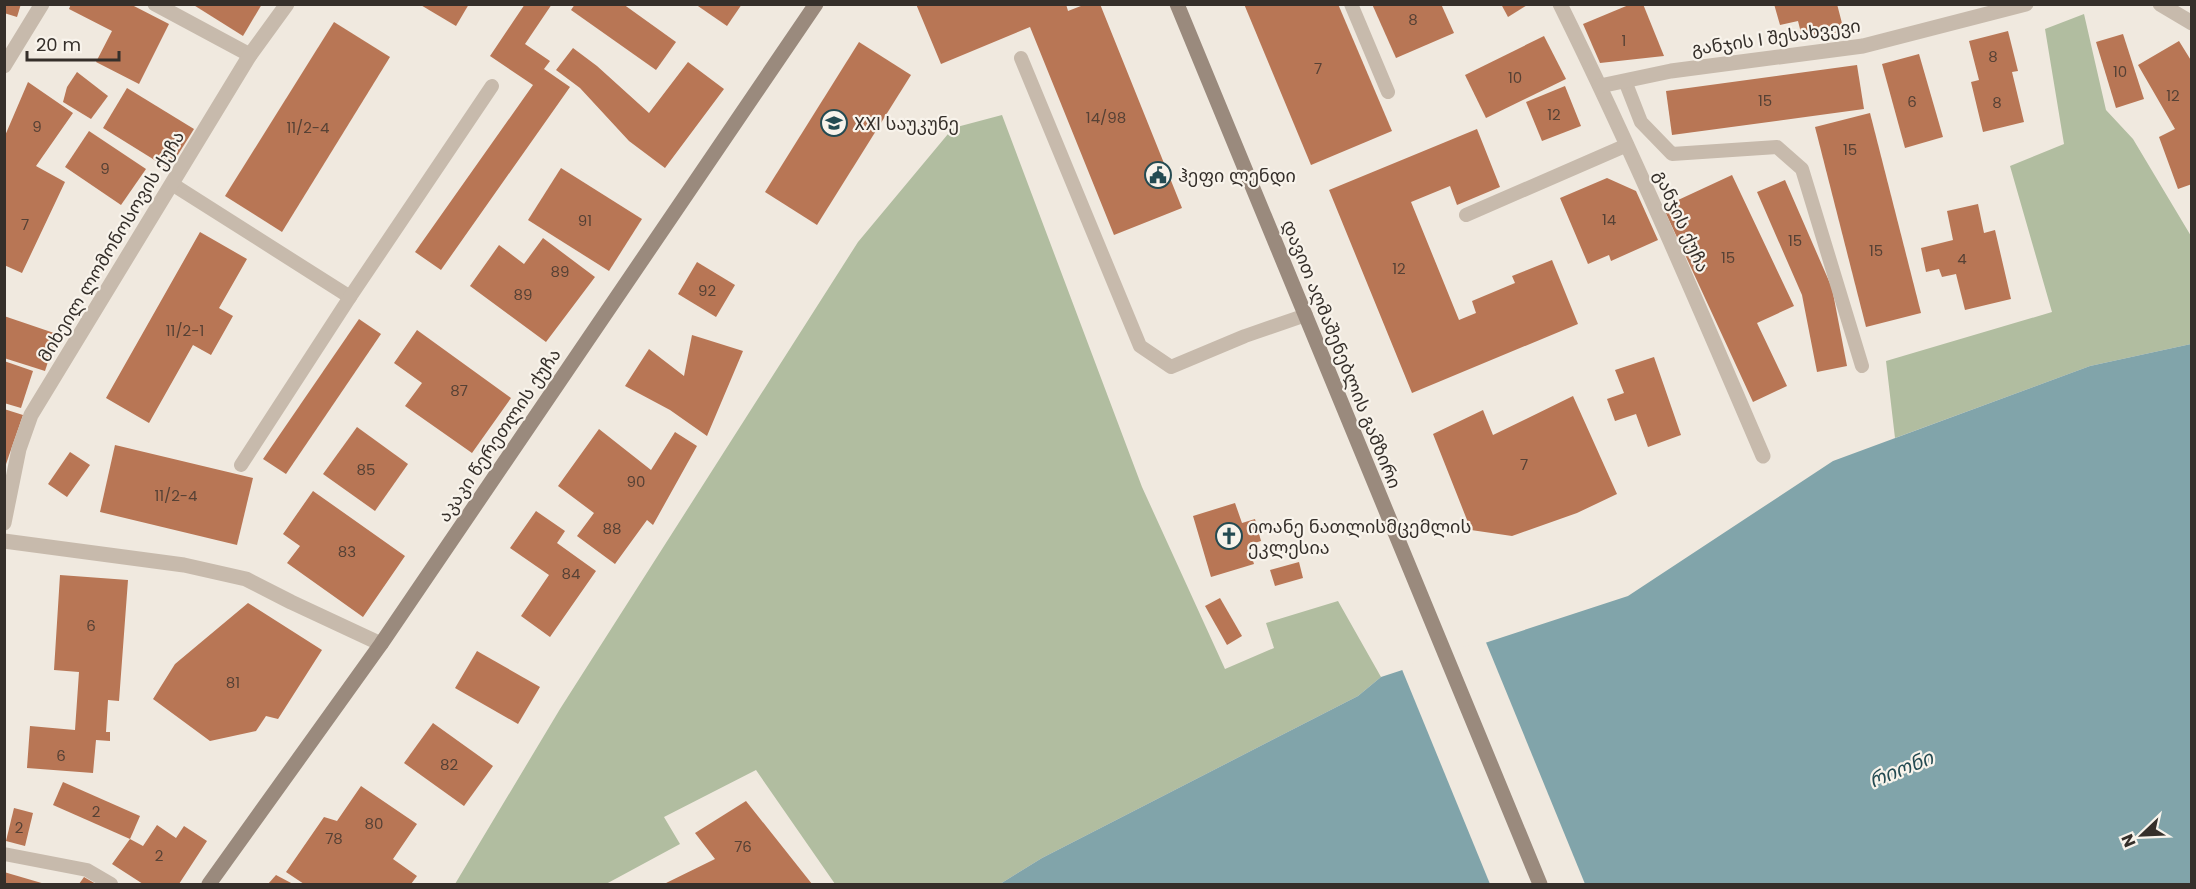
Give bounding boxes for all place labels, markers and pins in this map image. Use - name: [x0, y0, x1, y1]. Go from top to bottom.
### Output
- school or university icon: XXI საუკუნე: [819, 108, 849, 138]
- place label: XXI საუკუნე: [854, 111, 959, 136]
- public building icon: ჰეფი ლენდი: [1143, 160, 1173, 190]
- place label: ჰეფი ლენდი: [1178, 163, 1296, 188]
- place label: იოანე ნათლისმცემლის ეკლესია: [1248, 514, 1471, 560]
- church icon: იოანე ნათლისმცემლის ეკლესია: [1214, 521, 1244, 551]

